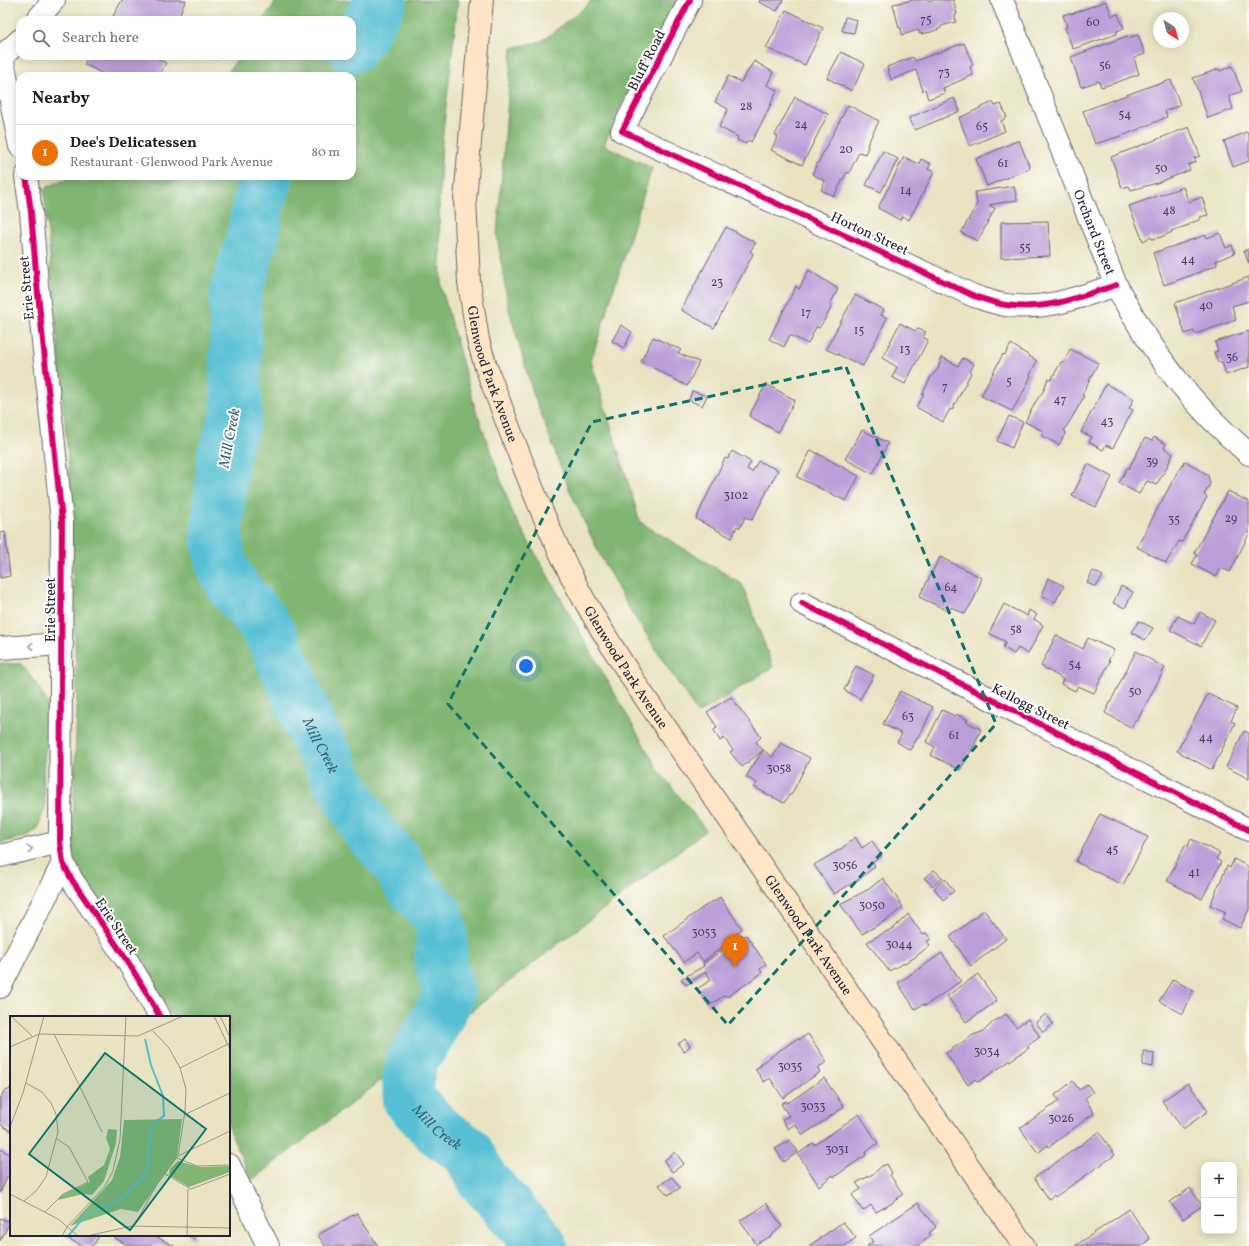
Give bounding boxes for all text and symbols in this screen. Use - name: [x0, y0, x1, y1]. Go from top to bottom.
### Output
- house number: 75: [920, 12, 932, 28]
- north arrow: [1153, 12, 1189, 48]
- house number: 60: [1086, 15, 1100, 31]
- search box: [16, 16, 356, 60]
- icon: search: [30, 27, 52, 49]
- street label: Bluff Road: [624, 27, 671, 94]
- text: Search here: [62, 28, 139, 49]
- house number: 56: [1099, 58, 1111, 74]
- house number: 73: [938, 65, 950, 81]
- text: Nearby: [32, 87, 90, 110]
- house number: 28: [740, 99, 752, 115]
- house number: 54: [1119, 107, 1131, 123]
- house number: 24: [794, 117, 808, 133]
- house number: 65: [976, 119, 988, 135]
- text: Dee's Delicatessen: [70, 133, 197, 154]
- house number: 20: [839, 142, 853, 158]
- text: 1: [42, 144, 48, 162]
- text: 80 m: [311, 144, 340, 162]
- text: Restaurant · Glenwood Park Avenue: [70, 154, 273, 172]
- house number: 61: [998, 156, 1008, 172]
- house number: 50: [1155, 161, 1167, 177]
- house number: 14: [900, 183, 912, 199]
- street label: Orchard Street: [1068, 187, 1119, 278]
- house number: 48: [1162, 203, 1176, 219]
- street label: Horton Street: [827, 208, 911, 261]
- house number: 55: [1019, 240, 1031, 256]
- house number: 44: [1181, 252, 1195, 268]
- street label: Erie Street: [15, 255, 40, 321]
- house number: 23: [711, 275, 723, 291]
- house number: 40: [1199, 298, 1213, 314]
- street label: Glenwood Park Avenue: [462, 304, 522, 446]
- house number: 17: [801, 305, 811, 321]
- house number: 15: [854, 323, 864, 339]
- house number: 13: [900, 342, 910, 358]
- house number: 36: [1226, 350, 1238, 366]
- house number: 5: [1006, 374, 1012, 390]
- house number: 7: [942, 379, 948, 395]
- house number: 47: [1054, 392, 1067, 408]
- water label: Mill Creek: [214, 407, 247, 471]
- house number: 43: [1101, 414, 1113, 430]
- house number: 39: [1146, 454, 1158, 470]
- house number: 3102: [724, 488, 748, 504]
- house number: 29: [1225, 511, 1237, 527]
- house number: 35: [1168, 512, 1180, 528]
- street label: Erie Street: [42, 578, 61, 642]
- house number: 64: [945, 580, 957, 596]
- street label: Glenwood Park Avenue: [579, 603, 672, 733]
- house number: 58: [1010, 622, 1022, 638]
- one-way arrow: [28, 641, 34, 650]
- your location: [516, 656, 536, 676]
- house number: 54: [1069, 657, 1081, 673]
- street label: Kellogg Street: [988, 680, 1073, 735]
- house number: 50: [1129, 684, 1141, 700]
- house number: 63: [902, 709, 914, 725]
- water label: Mill Creek: [296, 714, 343, 777]
- house number: 61: [949, 728, 959, 744]
- house number: 44: [1199, 730, 1213, 746]
- house number: 3058: [767, 761, 791, 777]
- house number: 45: [1106, 842, 1119, 858]
- one-way arrow: [26, 845, 33, 854]
- house number: 3056: [833, 858, 857, 874]
- house number: 41: [1188, 865, 1200, 881]
- street label: Glenwood Park Avenue: [759, 872, 856, 1000]
- street label: Erie Street: [90, 895, 142, 959]
- house number: 3050: [859, 898, 885, 914]
- house number: 3053: [692, 925, 716, 941]
- pin: 1: [722, 934, 748, 967]
- house number: 3044: [885, 937, 913, 953]
- inset map: [10, 1016, 230, 1236]
- house number: 3034: [974, 1044, 1000, 1060]
- house number: 3035: [778, 1059, 803, 1075]
- house number: 3033: [800, 1099, 826, 1115]
- water label: Mill Creek: [406, 1100, 465, 1156]
- house number: 3026: [1048, 1111, 1074, 1127]
- house number: 3031: [825, 1142, 849, 1158]
- map controls: [1201, 1162, 1237, 1234]
- button: +: [1201, 1162, 1237, 1198]
- button: −: [1201, 1198, 1237, 1234]

